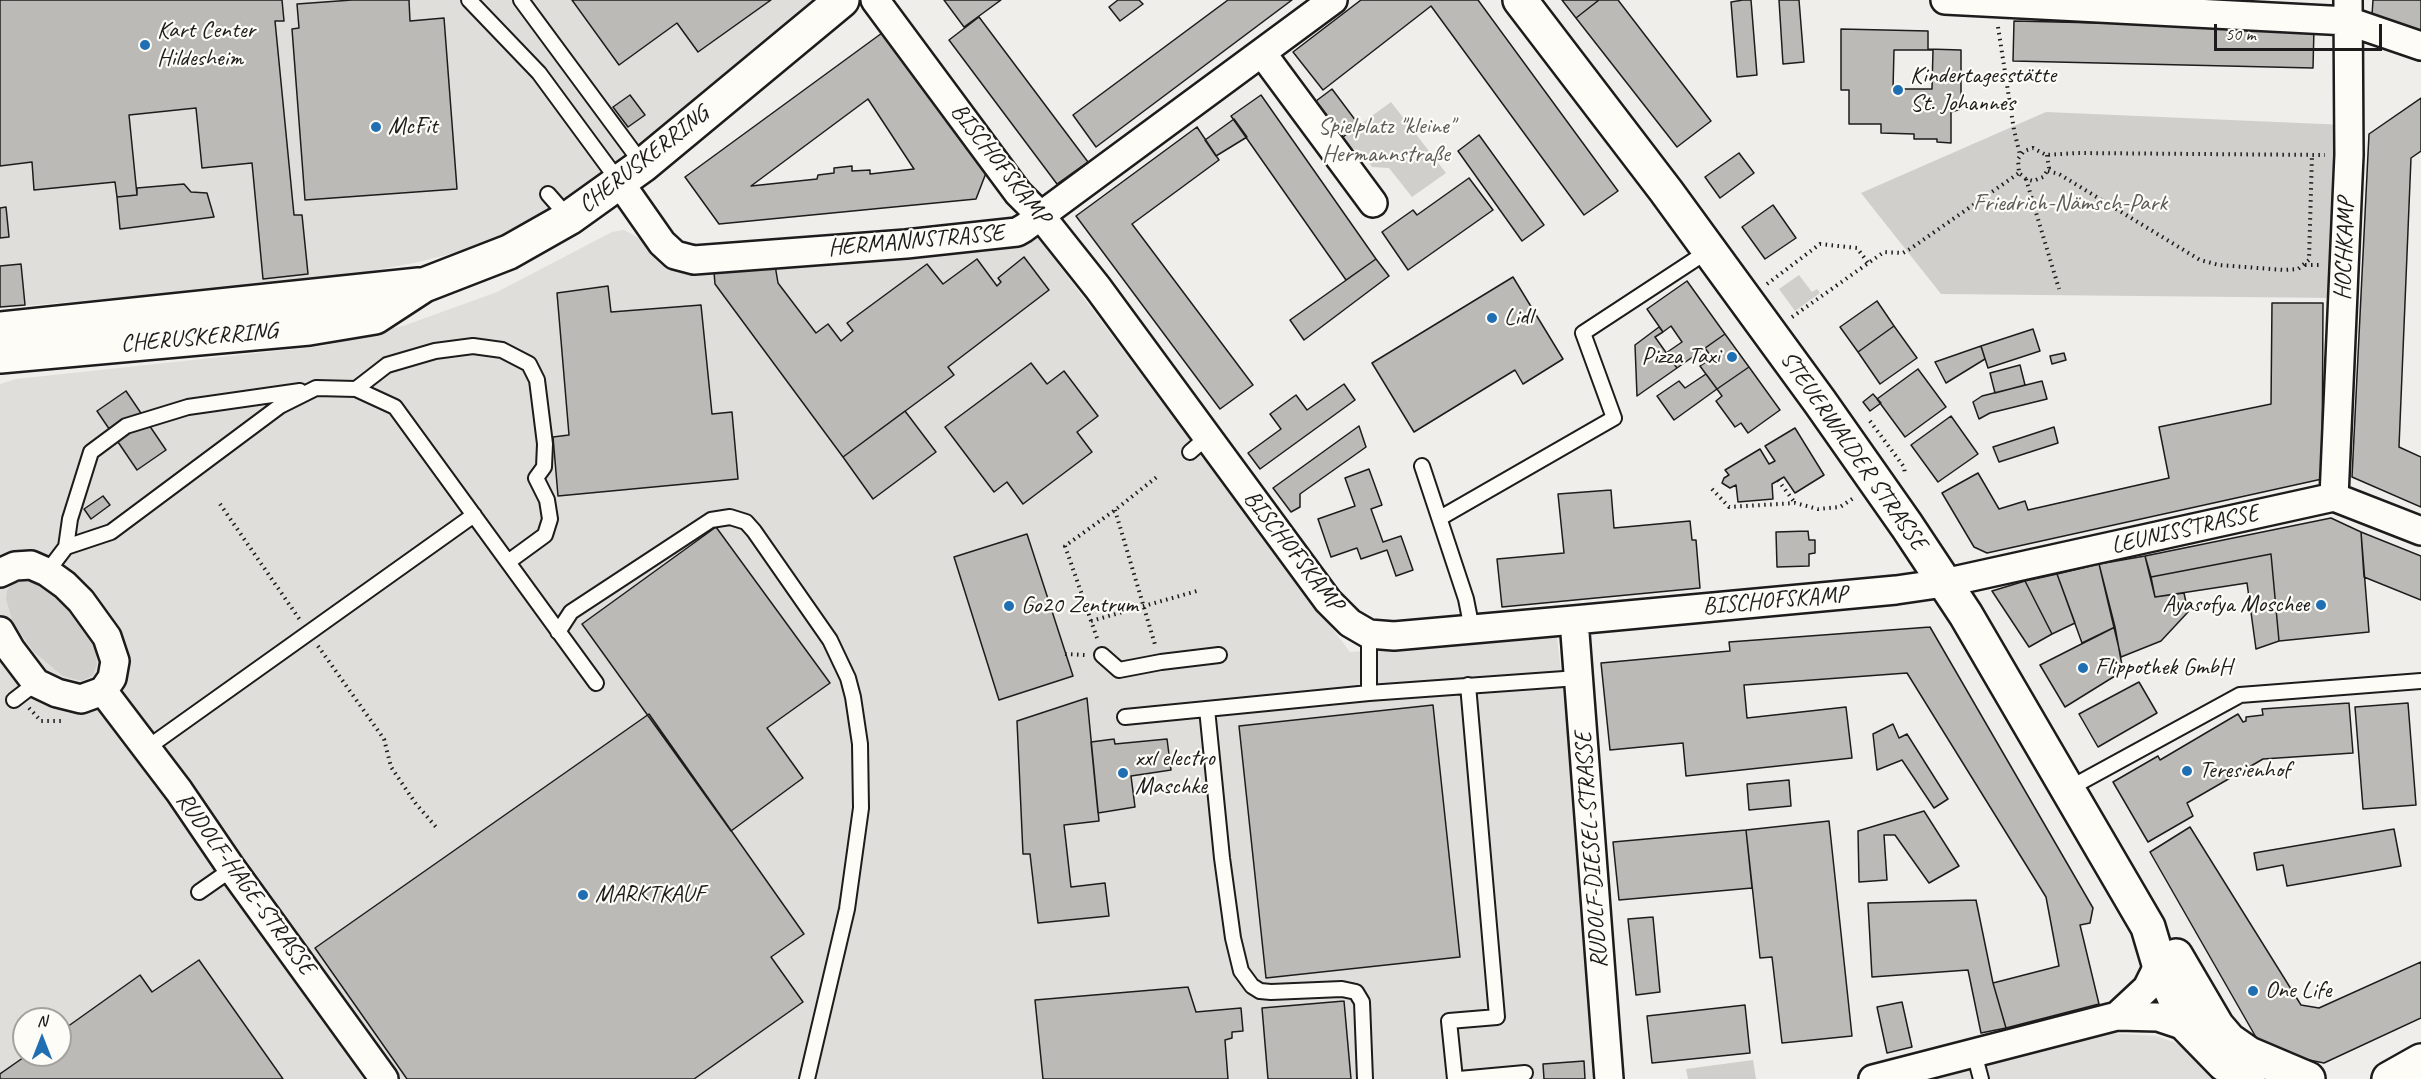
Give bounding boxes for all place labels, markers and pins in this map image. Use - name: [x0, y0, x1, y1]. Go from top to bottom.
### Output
- place label: Kart Center Hildesheim: [157, 17, 255, 73]
- marker: Kart Center Hildesheim: [138, 38, 152, 52]
- place label: Kindertagesstätte St. Johannes: [1910, 62, 2056, 118]
- marker: Kindertagesstätte St. Johannes: [1891, 83, 1905, 97]
- place label: McFit: [388, 113, 437, 141]
- marker: McFit: [369, 120, 383, 134]
- place label: Lidl: [1504, 304, 1532, 332]
- marker: Lidl: [1485, 311, 1499, 325]
- place label: Pizza Taxi: [1642, 343, 1720, 371]
- marker: Pizza Taxi: [1725, 350, 1739, 364]
- place label: Ayasofya Moschee: [2162, 591, 2309, 619]
- place label: Go20 Zentrum: [1021, 592, 1138, 620]
- marker: Ayasofya Moschee: [2314, 598, 2328, 612]
- marker: Go20 Zentrum: [1002, 599, 1016, 613]
- place label: Flippothek GmbH: [2095, 654, 2232, 682]
- marker: Flippothek GmbH: [2076, 661, 2090, 675]
- place label: xxl electro Maschke: [1135, 745, 1215, 801]
- place label: Teresienhof: [2199, 757, 2290, 785]
- marker: Teresienhof: [2180, 764, 2194, 778]
- marker: xxl electro Maschke: [1116, 766, 1130, 780]
- place label: MARKTKAUF: [595, 881, 705, 909]
- marker: MARKTKAUF: [576, 888, 590, 902]
- place label: One Life: [2265, 977, 2331, 1005]
- marker: One Life: [2246, 984, 2260, 998]

